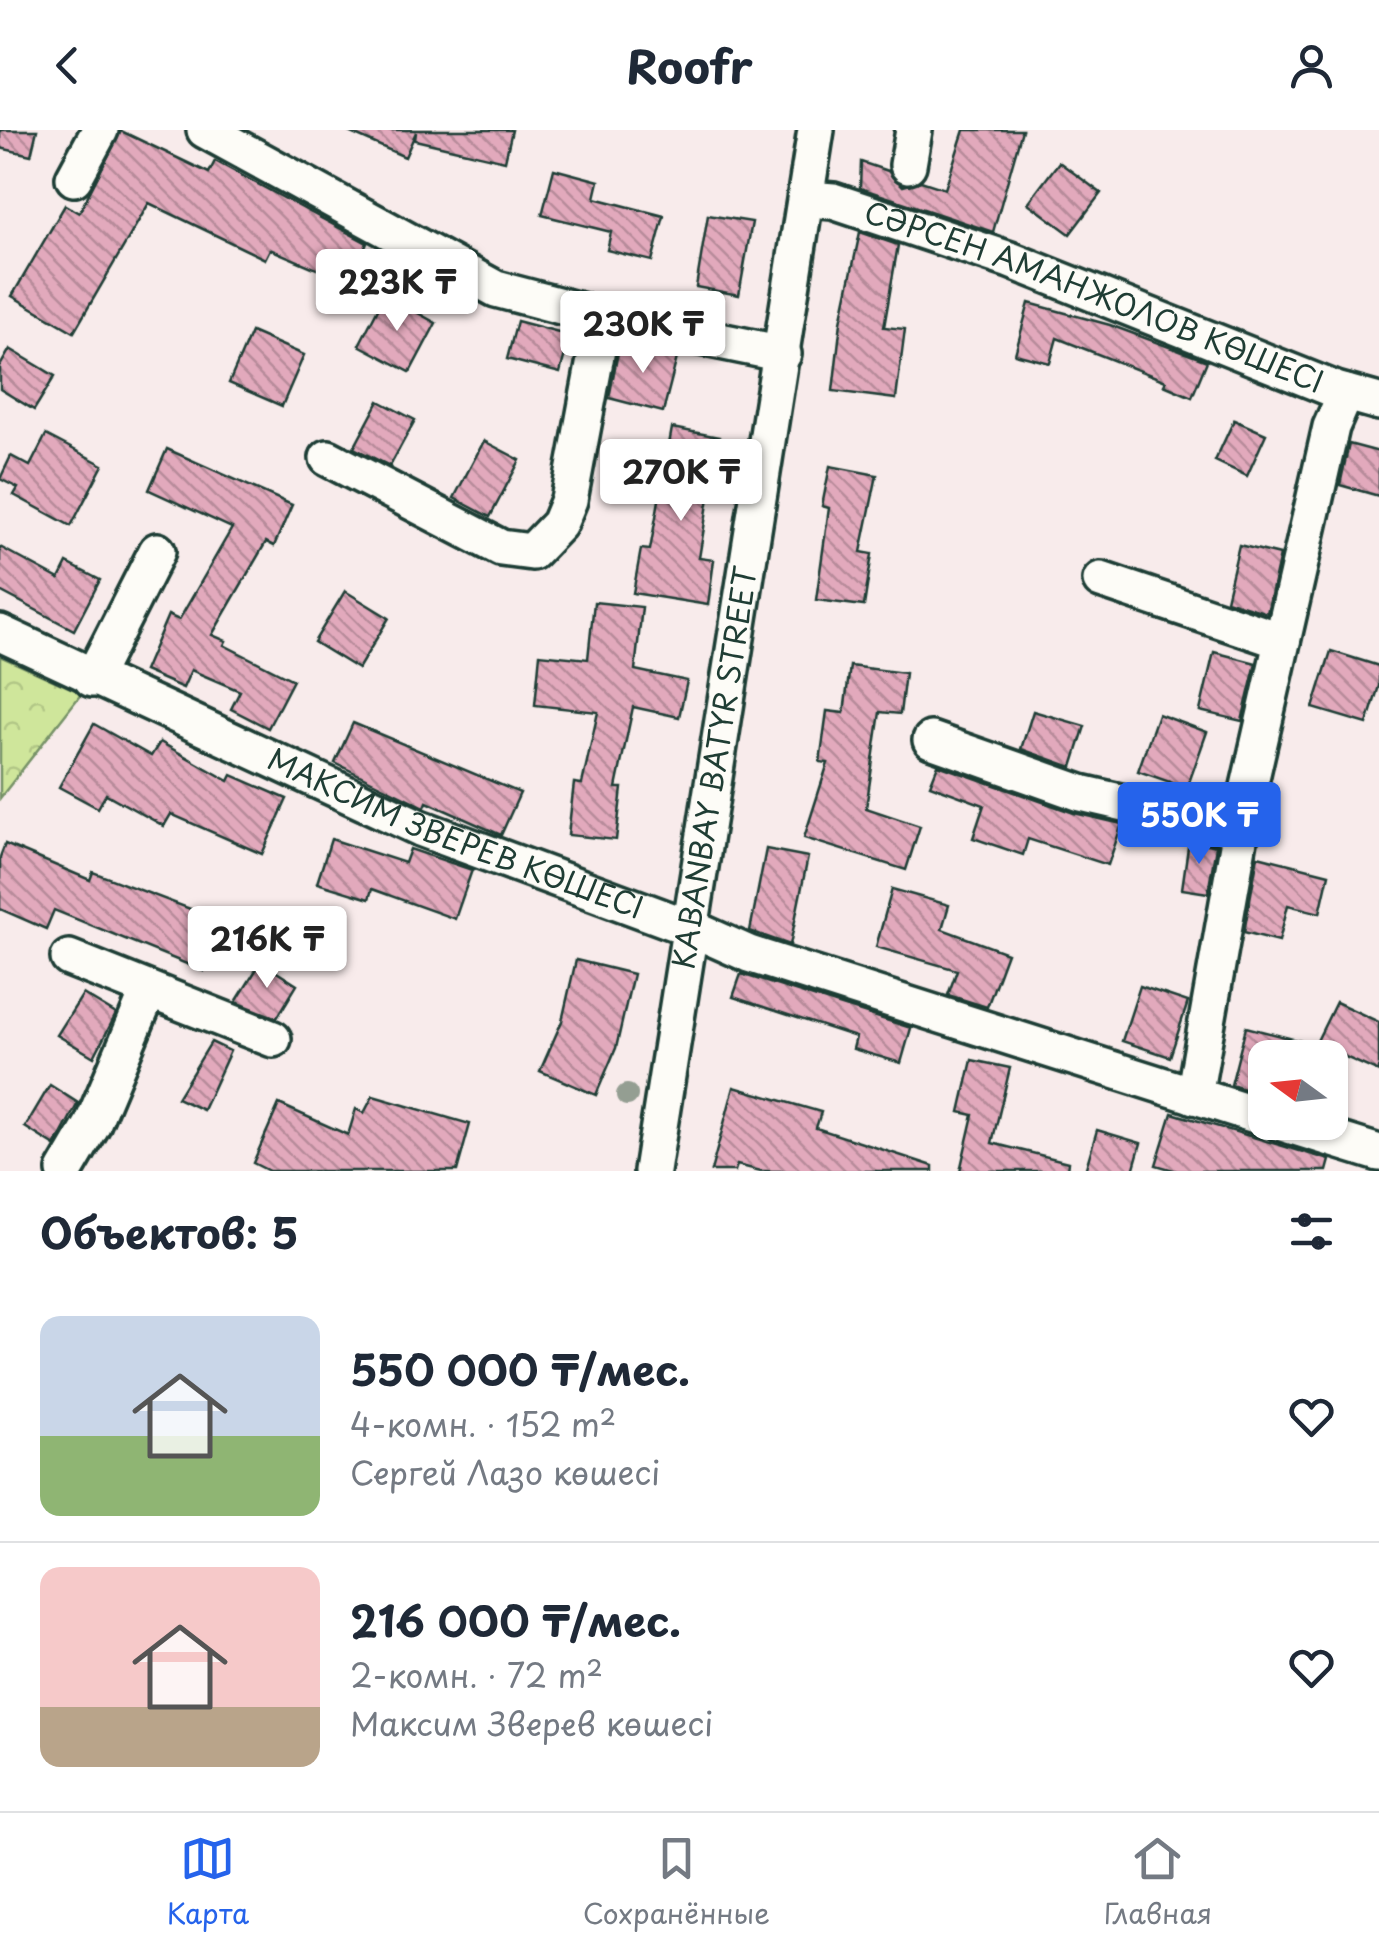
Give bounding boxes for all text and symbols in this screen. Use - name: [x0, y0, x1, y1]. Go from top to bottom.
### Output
- text: Roofr: [626, 31, 753, 99]
- icon: back: [40, 38, 95, 93]
- icon: person: [1284, 38, 1339, 93]
- street label: СӘРСЕН АМАНЖОЛОВ КӨШЕСІ: [859, 188, 1331, 403]
- pin: 223K ₸: [316, 249, 478, 334]
- text: 223K ₸: [338, 257, 456, 305]
- pin: 230K ₸: [562, 291, 724, 376]
- text: 230K ₸: [582, 299, 704, 347]
- pin: 270K ₸: [600, 439, 762, 524]
- text: 270K ₸: [622, 447, 740, 495]
- street label: KABANBAY BATYR STREET: [659, 562, 767, 972]
- street label: МАКСИМ ЗВЕРЕВ КӨШЕСІ: [261, 735, 650, 929]
- pin: 550K ₸: [1118, 782, 1280, 867]
- text: 550K ₸: [1140, 790, 1258, 838]
- pin: 216K ₸: [186, 906, 348, 991]
- text: 216K ₸: [210, 914, 324, 962]
- north arrow: [1248, 1040, 1348, 1140]
- map controls: [1248, 1040, 1348, 1140]
- text: Объектов: 5: [40, 1200, 299, 1263]
- icon: filters: [1284, 1204, 1339, 1259]
- text: 550 000 ₸/мес.: [350, 1337, 690, 1400]
- icon: home: [120, 1356, 240, 1476]
- icon: heart: [1284, 1389, 1339, 1444]
- text: 4-комн. · 152 m²: [350, 1400, 616, 1448]
- text: Сергей Лазо көшесі: [350, 1448, 660, 1496]
- text: 216 000 ₸/мес.: [350, 1588, 681, 1651]
- icon: home: [120, 1607, 240, 1727]
- icon: heart: [1284, 1640, 1339, 1695]
- text: 2-комн. · 72 m²: [350, 1651, 603, 1699]
- text: Максим Зверев көшесі: [350, 1699, 713, 1747]
- tab: Карта: [167, 1831, 249, 1934]
- tab: Сохранённые: [583, 1831, 770, 1934]
- tab: Главная: [1104, 1831, 1212, 1934]

